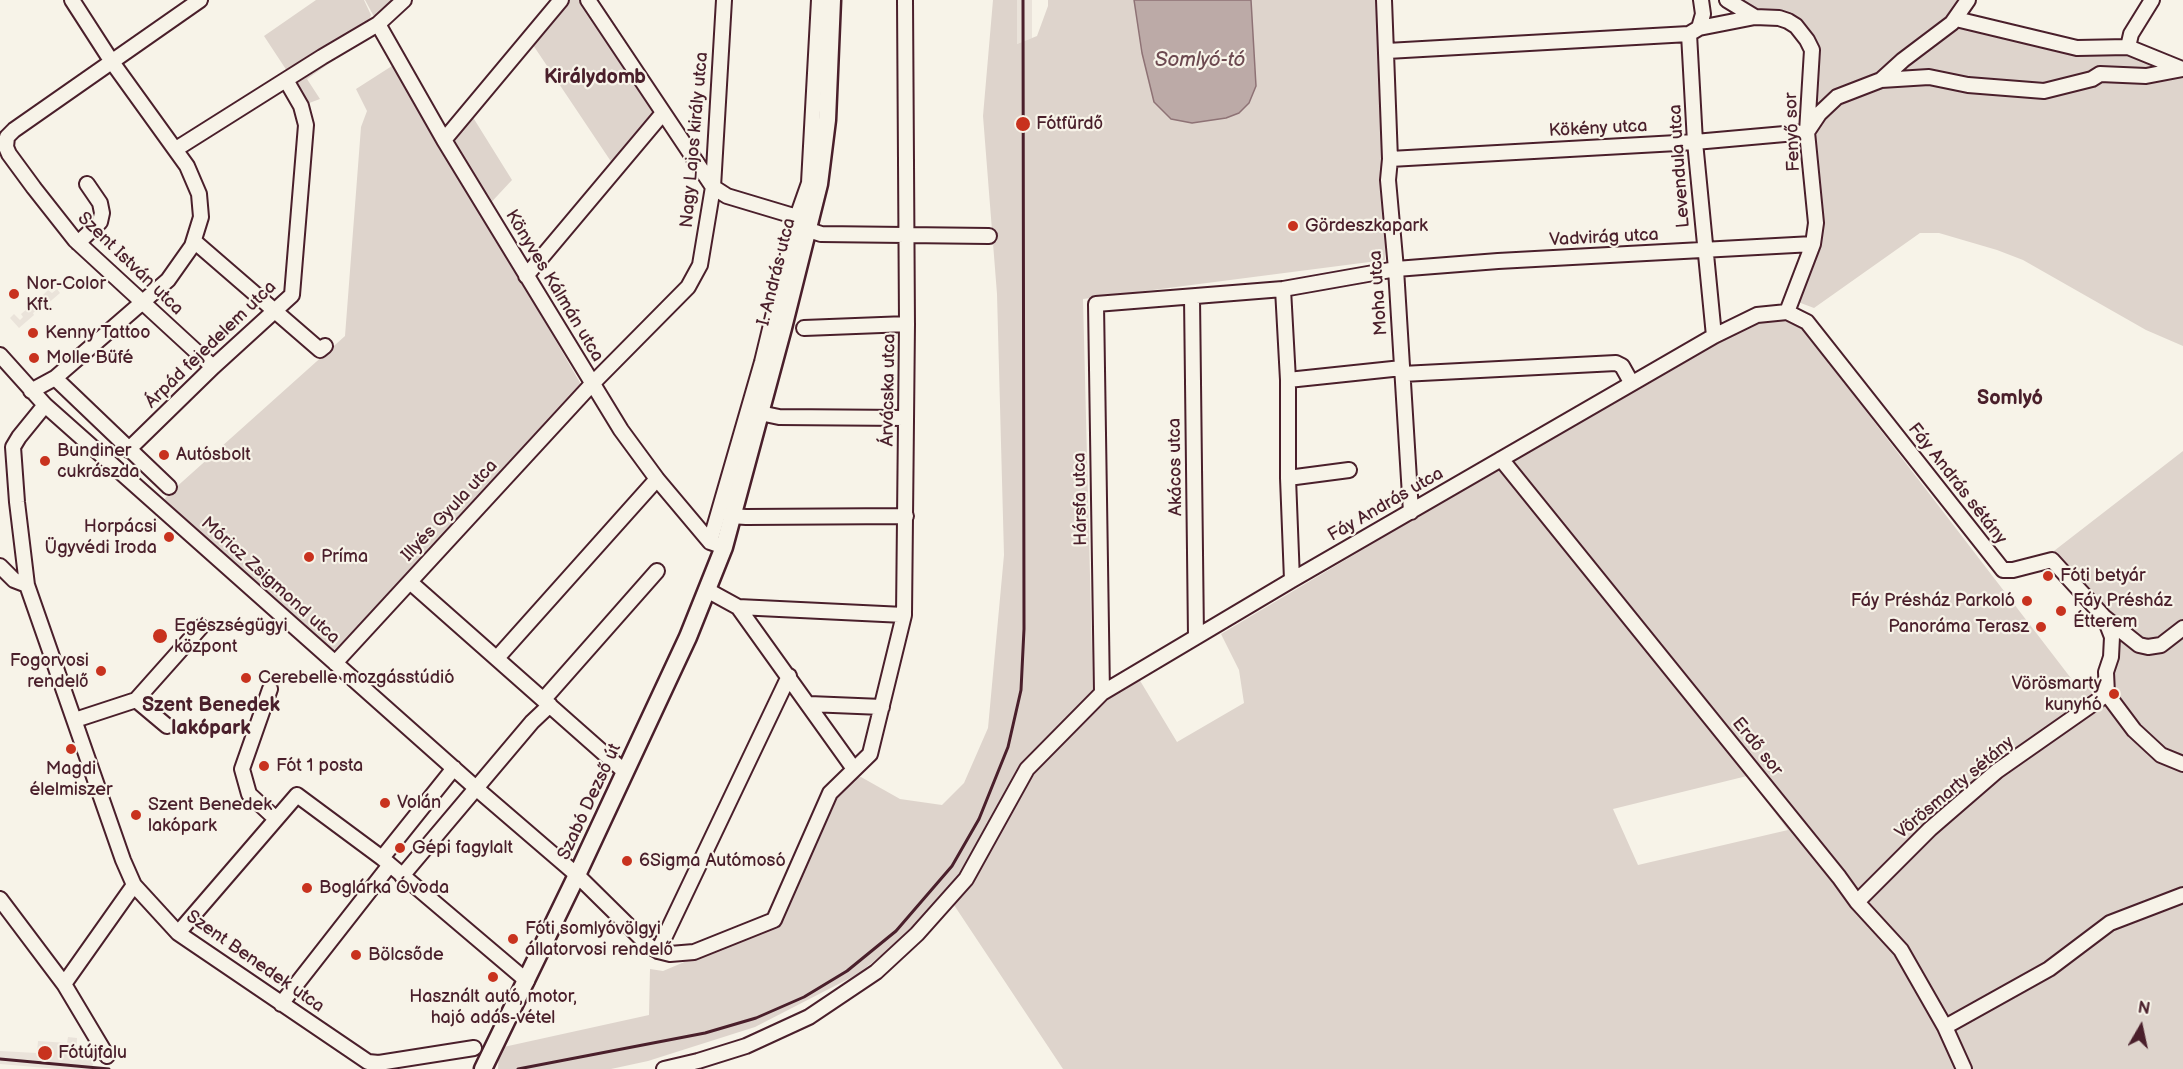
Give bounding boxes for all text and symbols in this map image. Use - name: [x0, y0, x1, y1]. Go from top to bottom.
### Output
- water label: Somlyó-tó: [1155, 49, 1245, 73]
- street label: Nagy Lajos király utca: [677, 51, 713, 229]
- district label: Királydomb: [544, 66, 646, 90]
- street label: Fenyő sor: [1781, 92, 1805, 172]
- street label: Levendula utca: [1665, 104, 1695, 228]
- place label: Fótfürdő: [1036, 113, 1104, 135]
- marker: Fótfürdő: [1014, 115, 1032, 133]
- street label: Kökény utca: [1548, 116, 1648, 142]
- street label: Könyves Kálmán utca: [500, 206, 608, 366]
- street label: Szent István utca: [73, 208, 187, 320]
- place label: Gördeszkapark: [1305, 215, 1428, 237]
- street label: I. András utca: [753, 216, 801, 328]
- marker: Gördeszkapark: [1286, 219, 1300, 233]
- street label: Vadvirág utca: [1549, 224, 1659, 252]
- street label: Moha utca: [1365, 250, 1393, 336]
- place label: Nor-Color Kft.: [26, 273, 106, 316]
- street label: Árpád fejedelem utca: [141, 277, 281, 413]
- marker: Nor-Color Kft.: [7, 287, 21, 301]
- place label: Kenny Tattoo: [45, 322, 150, 344]
- marker: Kenny Tattoo: [26, 326, 40, 340]
- street label: Árvácska utca: [877, 333, 901, 447]
- place label: Molle Büfé: [46, 347, 133, 369]
- marker: Molle Büfé: [27, 351, 41, 365]
- district label: Somlyó: [1977, 387, 2043, 411]
- street label: Akácos utca: [1164, 418, 1188, 516]
- street label: Fáy András sétány: [1903, 419, 2011, 549]
- place label: Bundiner cukrászda: [57, 440, 140, 482]
- place label: Autósbolt: [176, 444, 251, 466]
- marker: Autósbolt: [157, 448, 171, 462]
- street label: Hársfa utca: [1069, 452, 1093, 546]
- marker: Bundiner cukrászda: [38, 454, 52, 468]
- street label: Illyés Gyula utca: [397, 456, 503, 566]
- street label: Fáy András utca: [1324, 463, 1448, 547]
- street label: Móricz Zsigmond utca: [196, 513, 344, 649]
- place label: Horpácsi Ügyvédi Iroda: [45, 516, 157, 558]
- marker: Horpácsi Ügyvédi Iroda: [162, 530, 176, 544]
- place label: Príma: [321, 546, 368, 568]
- marker: Príma: [302, 550, 316, 564]
- place label: Fóti betyár: [2060, 565, 2145, 587]
- marker: Fóti betyár: [2041, 569, 2055, 583]
- place label: Fáy Présház Parkoló: [1851, 590, 2015, 612]
- place label: Fáy Présház Étterem: [2073, 590, 2172, 632]
- marker: Fáy Présház Parkoló: [2020, 594, 2034, 608]
- marker: Fáy Présház Étterem: [2054, 604, 2068, 618]
- place label: Egészségügyi központ: [174, 615, 288, 658]
- place label: Panoráma Terasz: [1888, 616, 2029, 638]
- marker: Panoráma Terasz: [2034, 620, 2048, 634]
- marker: Egészségügyi központ: [151, 627, 169, 645]
- place label: Fogorvosi rendelő: [10, 650, 89, 692]
- marker: Fogorvosi rendelő: [94, 664, 108, 678]
- place label: Cerebelle mozgásstúdió: [258, 667, 454, 689]
- marker: Cerebelle mozgásstúdió: [239, 671, 253, 685]
- place label: Vörösmarty kunyhó: [2012, 673, 2102, 716]
- marker: Vörösmarty kunyhó: [2107, 687, 2121, 701]
- district label: Szent Benedek lakópark: [142, 694, 280, 741]
- street label: Erdő sor: [1727, 713, 1787, 781]
- street label: Vörösmarty sétány: [1891, 732, 2019, 844]
- street label: Szabó Dezső út: [554, 740, 626, 864]
- marker: Magdi élelmiszer: [64, 742, 78, 756]
- place label: Fót 1 posta: [276, 755, 363, 777]
- place label: Magdi élelmiszer: [30, 758, 112, 800]
- marker: Fót 1 posta: [257, 759, 271, 773]
- place label: Volán: [397, 792, 441, 814]
- place label: Szent Benedek lakópark: [148, 794, 272, 836]
- marker: Volán: [378, 796, 392, 810]
- marker: Szent Benedek lakópark: [129, 808, 143, 822]
- place label: Gépi fagylalt: [412, 837, 513, 859]
- marker: Gépi fagylalt: [393, 841, 407, 855]
- place label: 6Sigma Autómosó: [639, 850, 786, 872]
- marker: 6Sigma Autómosó: [620, 854, 634, 868]
- place label: Boglárka Óvoda: [319, 877, 449, 899]
- marker: Boglárka Óvoda: [300, 881, 314, 895]
- street label: Szent Benedek utca: [182, 906, 328, 1018]
- place label: Fóti somlyóvölgyi állatorvosi rendelő: [525, 918, 673, 960]
- marker: Fóti somlyóvölgyi állatorvosi rendelő: [506, 932, 520, 946]
- place label: Bölcsőde: [368, 944, 444, 966]
- marker: Bölcsőde: [349, 948, 363, 962]
- marker: Használt autó, motor, hajó adás-vétel: [486, 970, 500, 984]
- place label: Használt autó, motor, hajó adás-vétel: [409, 986, 577, 1028]
- north arrow: [2111, 997, 2171, 1057]
- text: N: [2136, 998, 2151, 1019]
- place label: Fótújfalu: [58, 1042, 127, 1064]
- marker: Fótújfalu: [36, 1044, 54, 1062]

